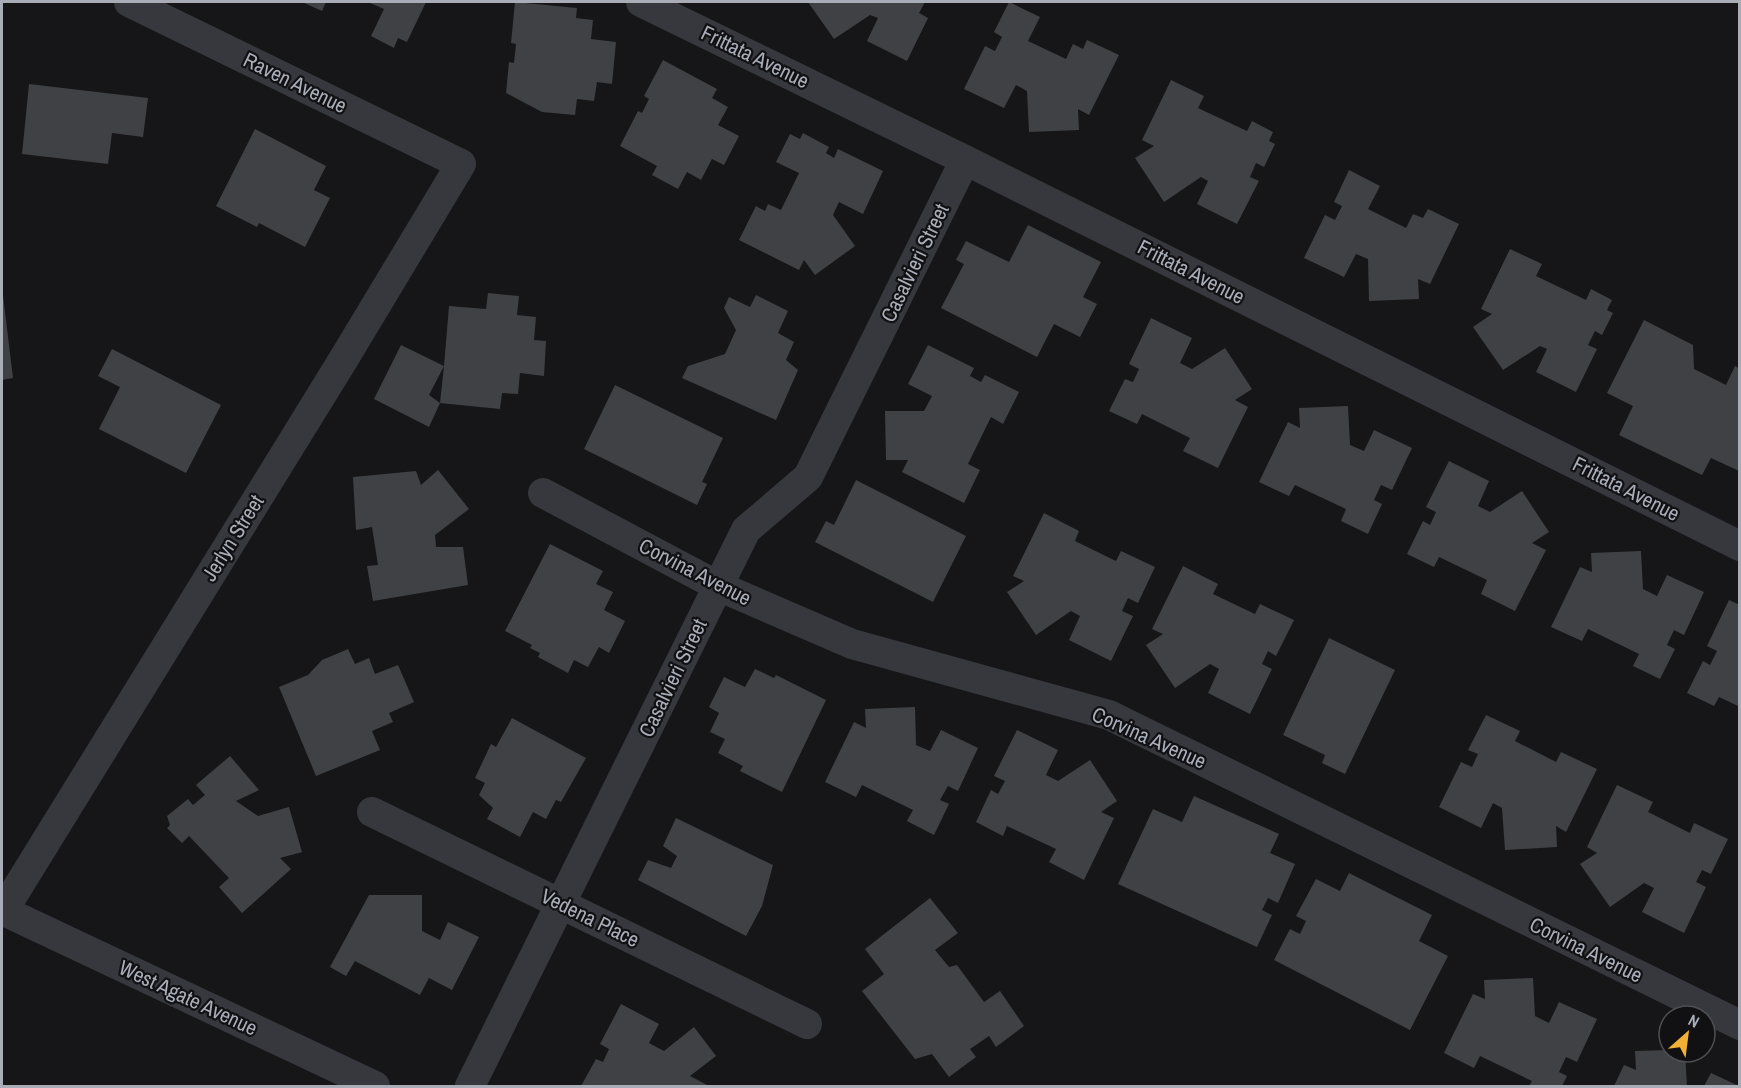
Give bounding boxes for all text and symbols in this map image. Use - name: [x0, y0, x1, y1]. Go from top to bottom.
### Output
- street label: Frittata Avenue: [697, 18, 814, 95]
- street label: Raven Avenue: [239, 45, 352, 120]
- street label: Casalvieri Street: [873, 199, 956, 327]
- street label: Frittata Avenue: [1133, 232, 1250, 311]
- street label: Frittata Avenue: [1568, 449, 1685, 528]
- street label: Jerlyn Street: [195, 489, 271, 586]
- street label: Corvina Avenue: [634, 531, 756, 612]
- street label: Casalvieri Street: [631, 614, 714, 742]
- street label: Corvina Avenue: [1087, 699, 1211, 776]
- street label: Vedena Place: [536, 881, 644, 954]
- street label: Corvina Avenue: [1525, 910, 1648, 989]
- street label: West Agate Avenue: [114, 953, 262, 1042]
- north arrow: [1657, 1004, 1717, 1064]
- text: N: [1685, 1009, 1703, 1033]

